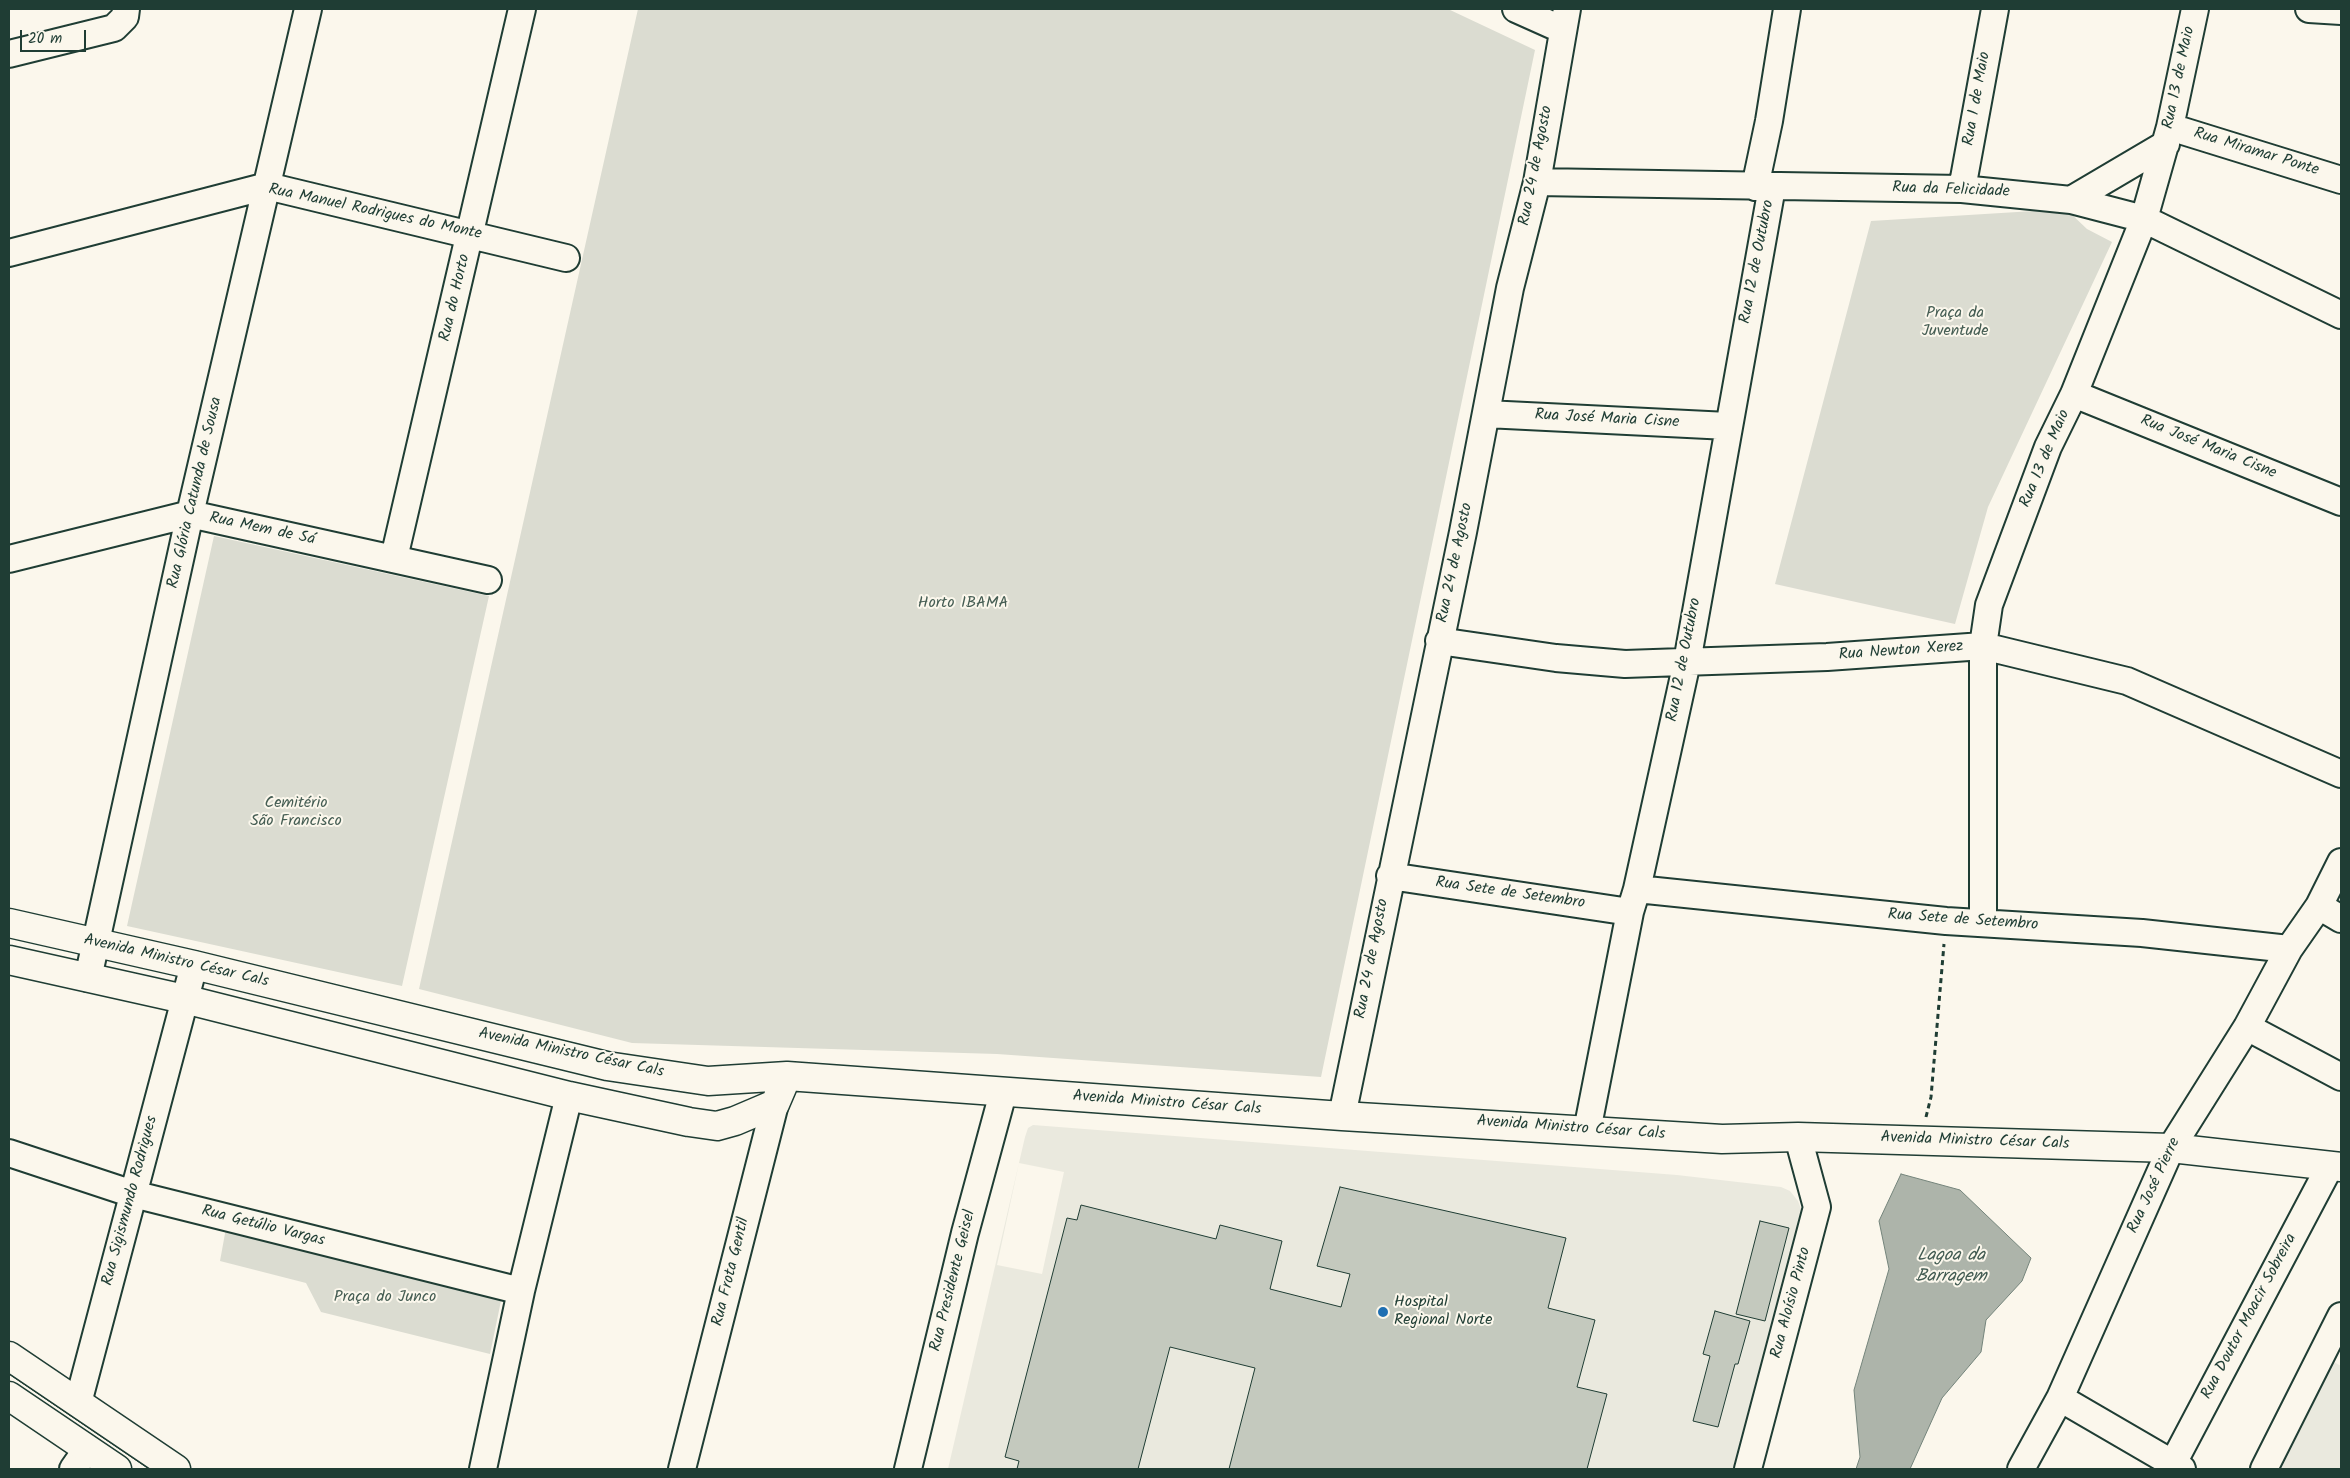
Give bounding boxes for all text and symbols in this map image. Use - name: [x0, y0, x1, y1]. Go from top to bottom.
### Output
- scale bar: [22, 20, 89, 52]
- street label: Rua 13 de Maio: [2160, 25, 2200, 131]
- text: 20 m: [28, 27, 62, 51]
- street label: Rua 1 de Maio: [1960, 50, 1996, 148]
- street label: Rua 24 de Agosto: [1516, 104, 1558, 228]
- street label: Rua Miramar Ponte: [2191, 125, 2321, 181]
- street label: Rua da Felicidade: [1892, 179, 2010, 203]
- street label: Rua Manuel Rodrigues do Monte: [267, 181, 483, 245]
- street label: Rua 12 de Outubro: [1737, 199, 1779, 325]
- street label: Rua do Horto: [437, 252, 475, 344]
- park label: Praça da Juventude: [1922, 304, 1988, 342]
- street label: Rua Glória Catunda de Sousa: [165, 396, 227, 590]
- street label: Rua José Maria Cisne: [1534, 407, 1680, 433]
- street label: Rua 13 de Maio: [2017, 407, 2075, 511]
- street label: Rua José Maria Cisne: [2137, 412, 2279, 484]
- street label: Rua 24 de Agosto: [1434, 501, 1478, 625]
- street label: Rua Mem de Sá: [207, 509, 317, 551]
- park label: Horto IBAMA: [918, 594, 1008, 614]
- street label: Rua 12 de Outubro: [1664, 597, 1706, 723]
- street label: Rua Newton Xerez: [1838, 638, 1964, 666]
- park label: Cemitério São Francisco: [250, 794, 342, 832]
- street label: Rua Sete de Setembro: [1434, 874, 1586, 914]
- street label: Rua 24 de Agosto: [1352, 897, 1394, 1021]
- street label: Rua Sete de Setembro: [1887, 906, 2039, 936]
- street label: Avenida Ministro César Cals: [82, 931, 270, 993]
- street label: Avenida Ministro César Cals: [477, 1025, 665, 1083]
- street label: Avenida Ministro César Cals: [1072, 1088, 1262, 1120]
- street label: Avenida Ministro César Cals: [1476, 1113, 1666, 1145]
- street label: Rua Sigismundo Rodrigues: [99, 1114, 163, 1288]
- street label: Avenida Ministro César Cals: [1880, 1129, 2070, 1155]
- street label: Rua José Pierre: [2124, 1135, 2186, 1237]
- street label: Rua Getúlio Vargas: [199, 1202, 327, 1252]
- street label: Rua Presidente Geisel: [927, 1208, 981, 1354]
- street label: Rua Frota Gentil: [709, 1216, 755, 1328]
- street label: Rua Doutor Moacir Sobreira: [2198, 1231, 2302, 1403]
- street label: Rua Aloísio Pinto: [1768, 1245, 1816, 1361]
- water label: Lagoa da Barragem: [1915, 1246, 1987, 1288]
- park label: Praça do Junco: [334, 1288, 436, 1308]
- place label: Hospital Regional Norte: [1394, 1293, 1492, 1331]
- marker: Hospital Regional Norte: [1376, 1305, 1390, 1319]

